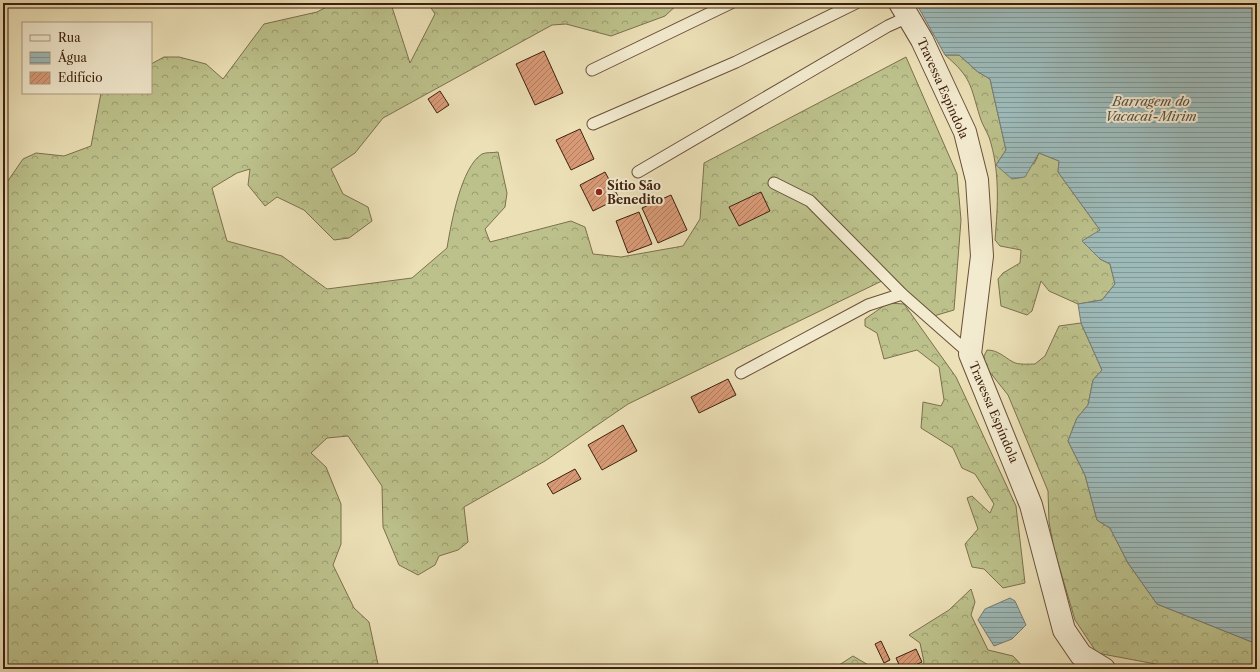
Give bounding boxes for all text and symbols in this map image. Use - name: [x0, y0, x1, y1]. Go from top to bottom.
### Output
- legend: [22, 22, 152, 94]
- text: Rua: [58, 30, 81, 45]
- street label: Travessa Espíndola: [914, 35, 972, 141]
- text: Água: [57, 49, 88, 65]
- text: Edifício: [58, 70, 103, 85]
- water label: Barragem do Vacacaí-Mirim: [1105, 93, 1197, 124]
- place label: Sítio São Benedito: [607, 178, 664, 207]
- marker: Sítio São Benedito: [594, 187, 604, 197]
- street label: Travessa Espíndola: [966, 359, 1022, 466]

